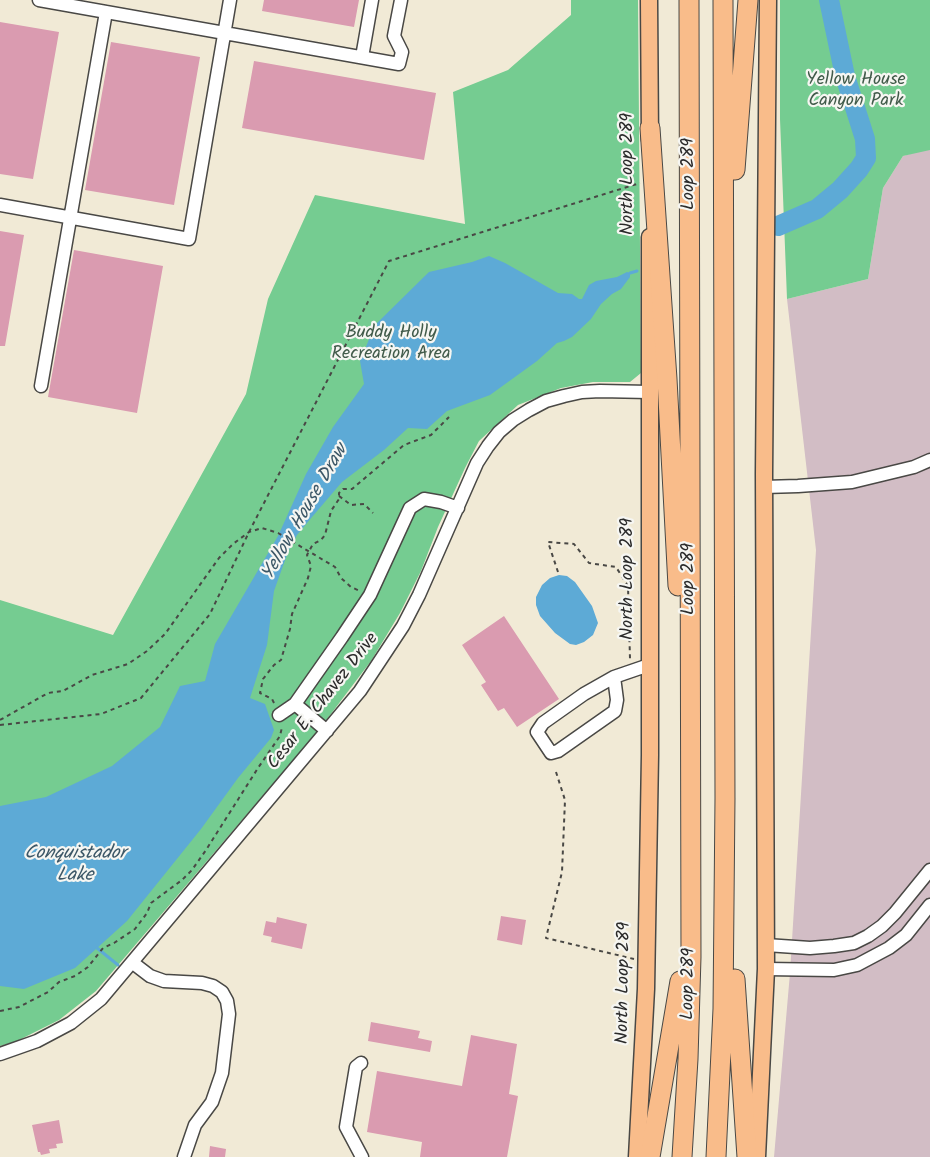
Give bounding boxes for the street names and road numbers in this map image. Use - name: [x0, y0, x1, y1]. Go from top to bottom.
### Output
- street label: North Loop 289: [618, 113, 640, 235]
- street label: Loop 289: [679, 138, 701, 210]
- street label: North Loop 289: [618, 518, 640, 640]
- street label: Loop 289: [679, 543, 701, 615]
- street label: Cesar E. Chavez Drive: [264, 629, 384, 775]
- street label: North Loop 289: [613, 922, 637, 1044]
- street label: Loop 289: [679, 948, 701, 1020]

